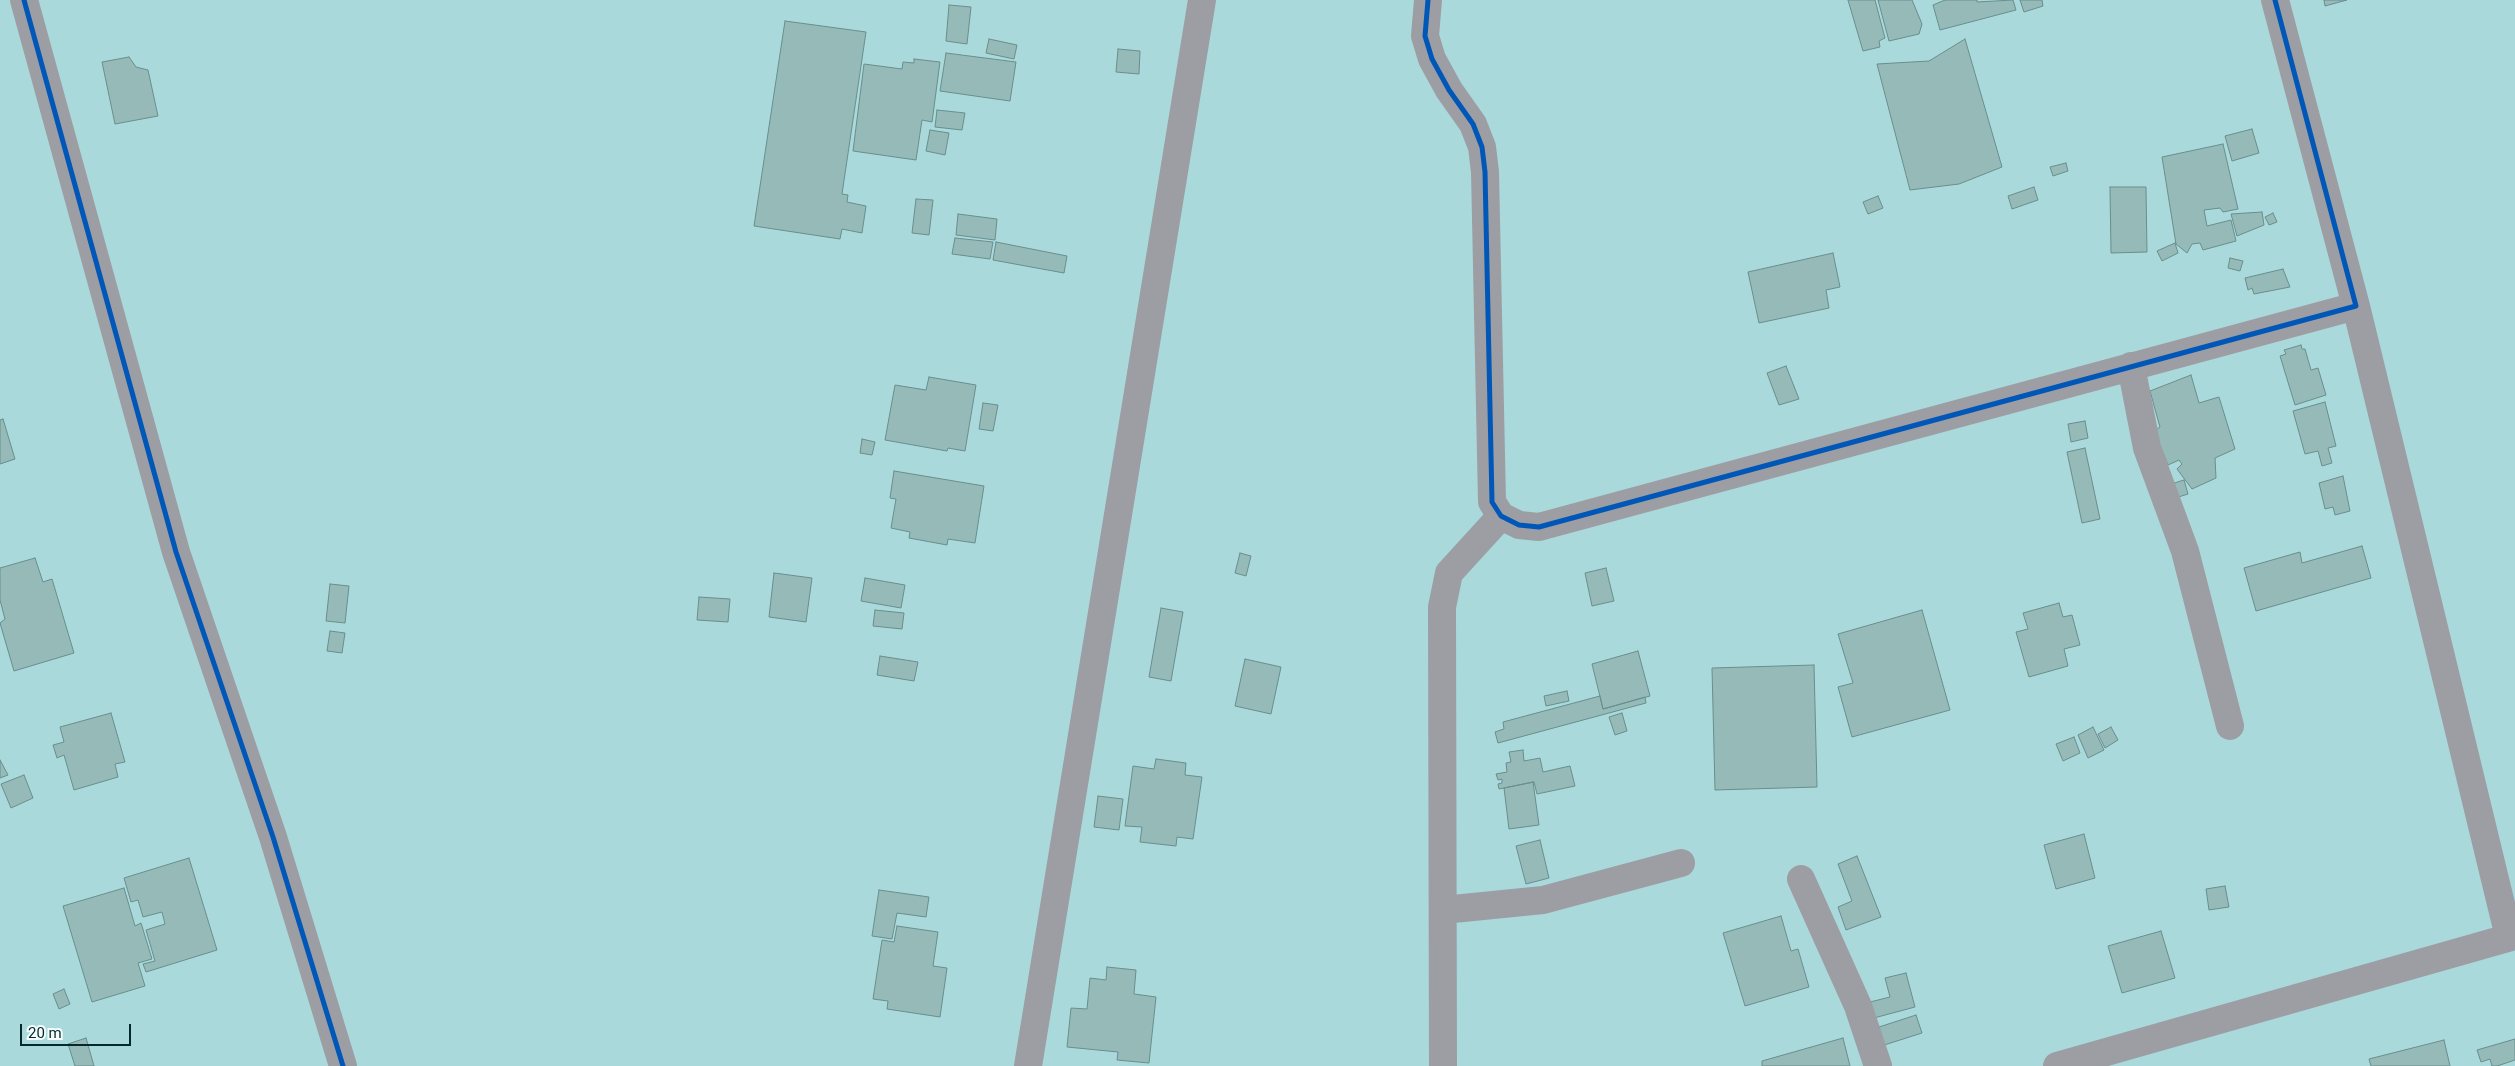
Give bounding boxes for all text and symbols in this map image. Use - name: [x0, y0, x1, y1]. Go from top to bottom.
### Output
- scale bar: [22, 1014, 134, 1046]
- text: 20 m: [28, 1024, 62, 1042]

